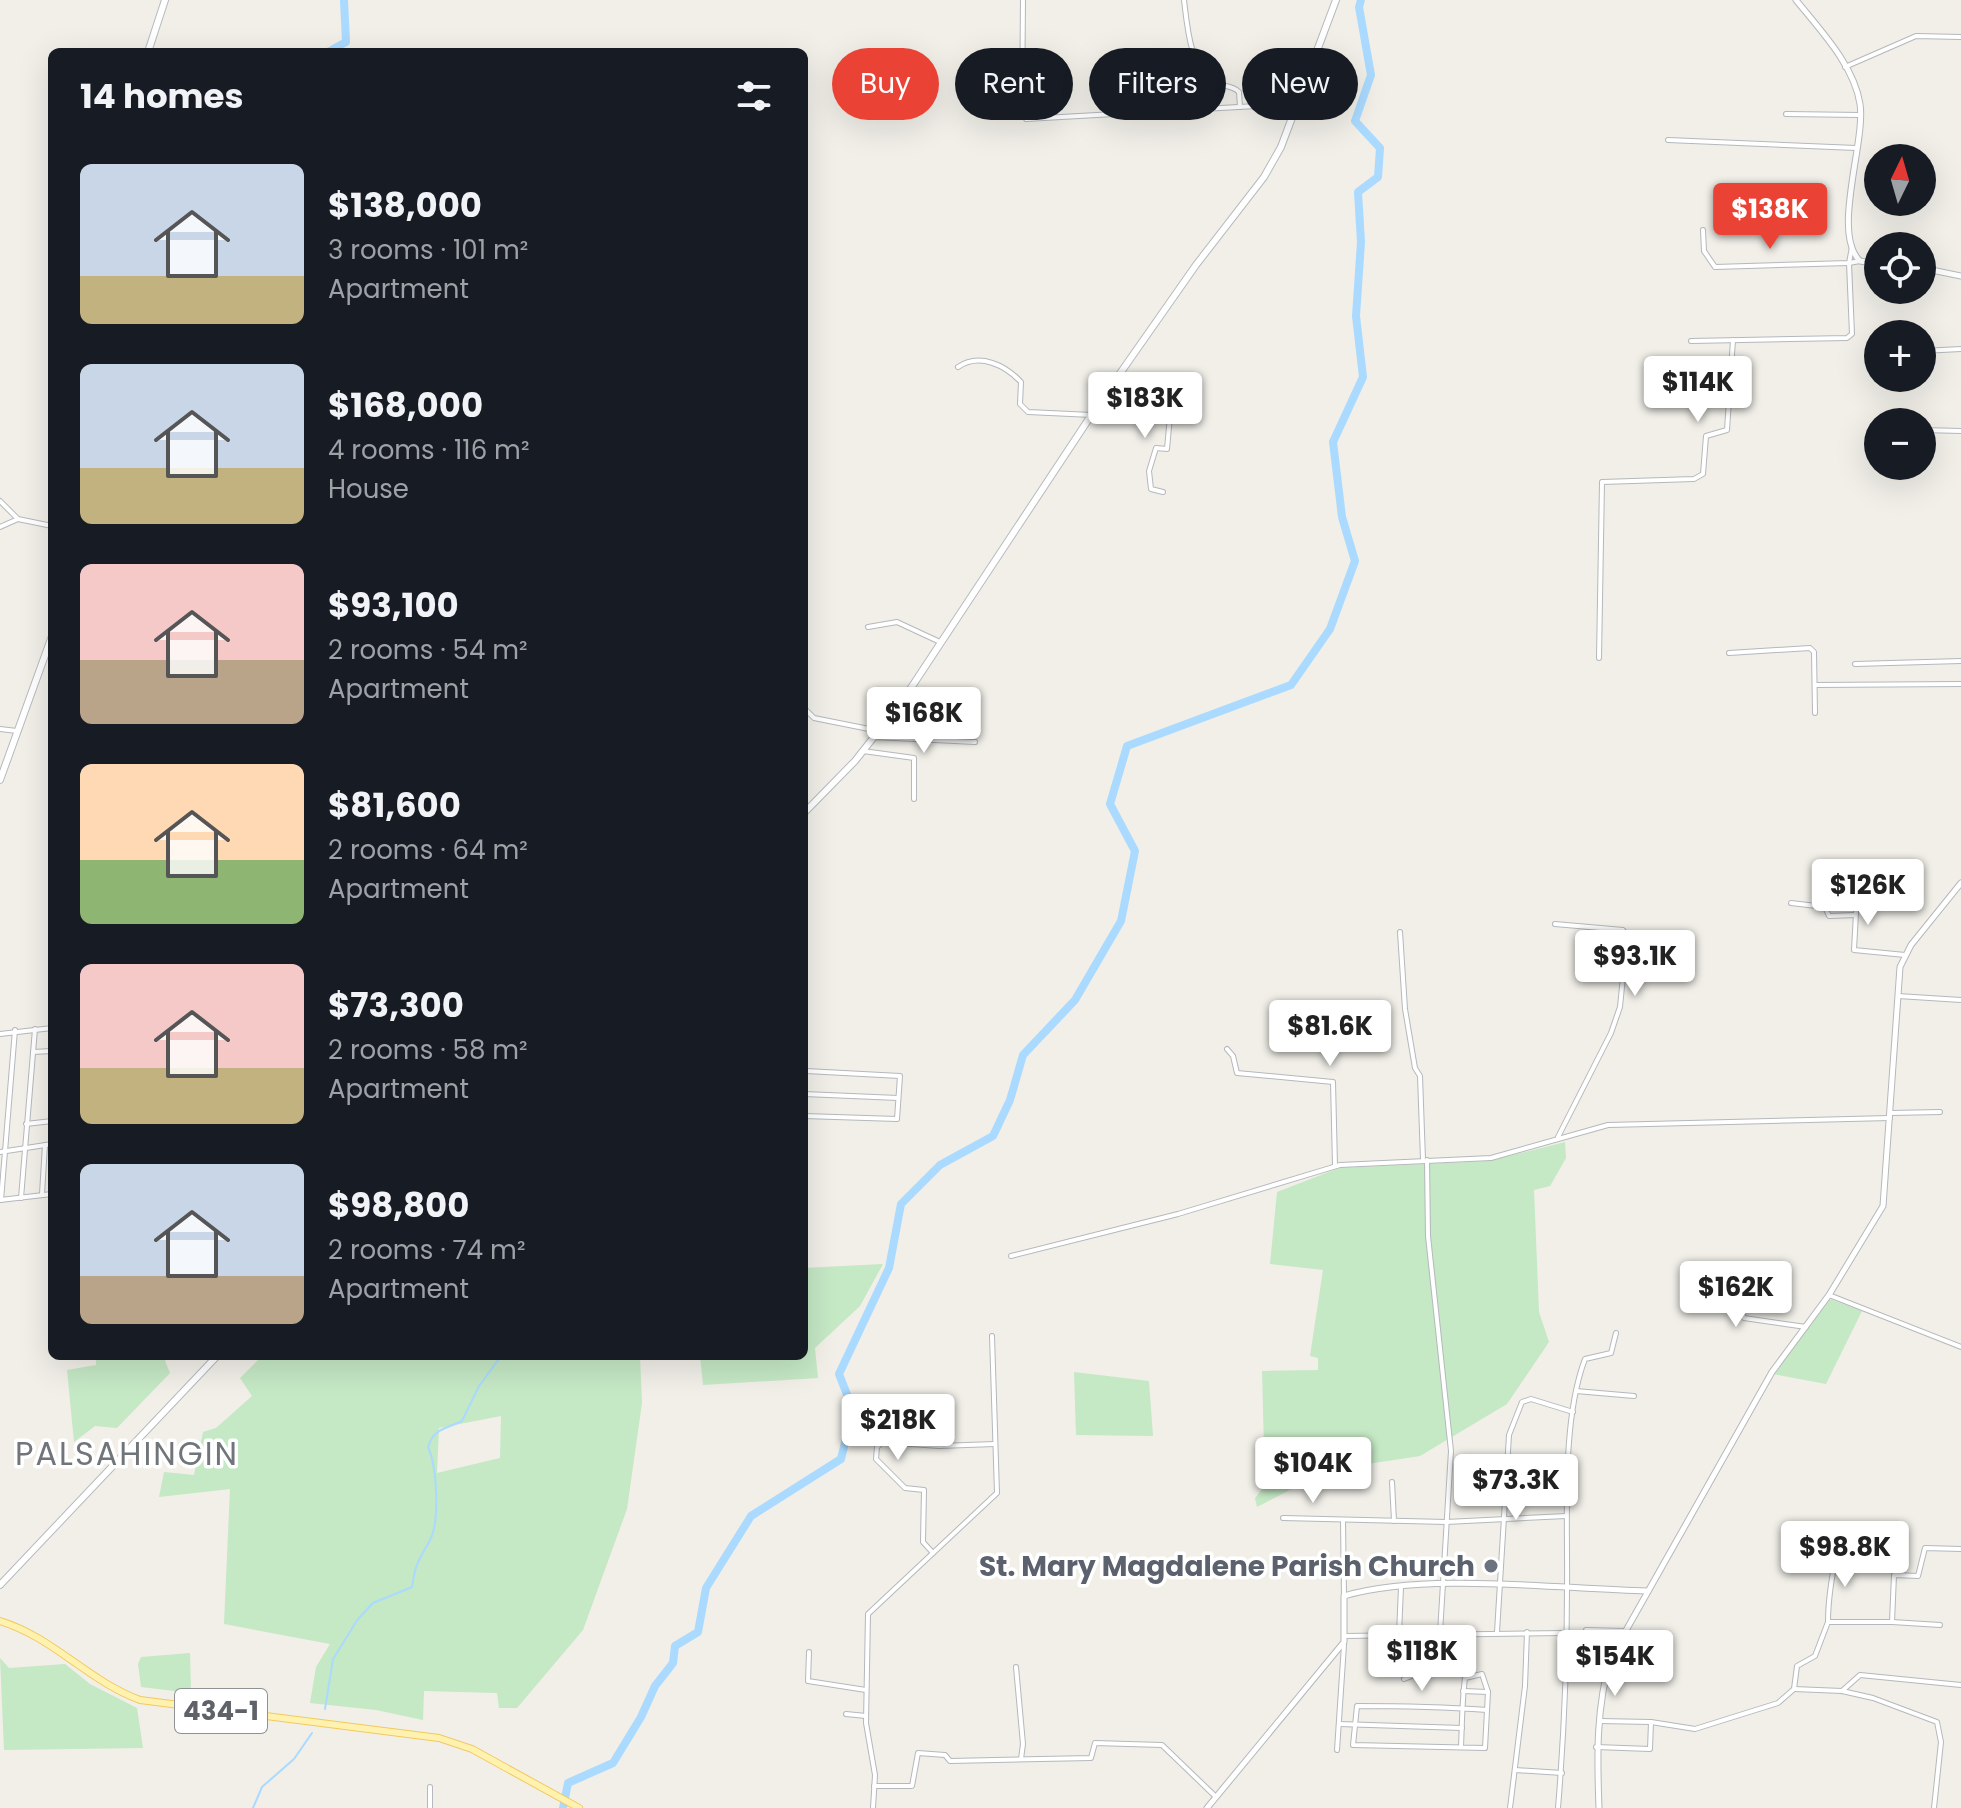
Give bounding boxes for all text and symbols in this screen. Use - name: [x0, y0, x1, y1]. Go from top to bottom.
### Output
- chip: Buy: [832, 48, 939, 120]
- chip: Rent: [955, 48, 1073, 120]
- chip: Filters: [1089, 48, 1226, 120]
- chip: New: [1242, 48, 1358, 120]
- text: 14 homes: [80, 72, 244, 120]
- icon: filters: [732, 74, 776, 118]
- north arrow: [1864, 144, 1936, 216]
- map controls: [1864, 144, 1936, 480]
- text: $138,000: [328, 181, 482, 229]
- pin: $138K: [1714, 183, 1826, 251]
- text: $138K: [1731, 191, 1809, 227]
- icon: home: [144, 196, 240, 292]
- text: 3 rooms · 101 m²: [328, 232, 528, 268]
- button: locate: [1864, 232, 1936, 304]
- text: Apartment: [328, 271, 469, 307]
- button: +: [1864, 320, 1936, 392]
- pin: $114K: [1642, 356, 1754, 424]
- text: $114K: [1662, 364, 1734, 400]
- pin: $183K: [1089, 372, 1201, 440]
- text: $183K: [1106, 380, 1184, 416]
- text: $168,000: [328, 381, 483, 429]
- icon: home: [144, 396, 240, 492]
- button: −: [1864, 408, 1936, 480]
- text: 4 rooms · 116 m²: [328, 432, 529, 468]
- text: House: [328, 471, 409, 507]
- text: $93,100: [328, 581, 459, 629]
- icon: home: [144, 596, 240, 692]
- text: 2 rooms · 54 m²: [328, 632, 528, 668]
- text: Apartment: [328, 671, 469, 707]
- pin: $168K: [868, 687, 980, 755]
- text: $168K: [885, 695, 963, 731]
- text: $81,600: [328, 781, 461, 829]
- icon: home: [144, 796, 240, 892]
- text: 2 rooms · 64 m²: [328, 832, 528, 868]
- pin: $126K: [1812, 859, 1924, 927]
- text: $126K: [1830, 867, 1906, 903]
- text: Apartment: [328, 871, 469, 907]
- pin: $93.1K: [1570, 930, 1700, 998]
- text: $93.1K: [1593, 938, 1677, 974]
- text: $73,300: [328, 981, 464, 1029]
- icon: home: [144, 996, 240, 1092]
- pin: $81.6K: [1265, 1000, 1395, 1068]
- text: $81.6K: [1287, 1008, 1373, 1044]
- text: 2 rooms · 58 m²: [328, 1032, 528, 1068]
- text: Apartment: [328, 1071, 469, 1107]
- text: $98,800: [328, 1181, 469, 1229]
- icon: home: [144, 1196, 240, 1292]
- text: 2 rooms · 74 m²: [328, 1232, 525, 1268]
- pin: $162K: [1680, 1261, 1792, 1329]
- text: $162K: [1698, 1269, 1774, 1305]
- text: Apartment: [328, 1271, 469, 1307]
- pin: $218K: [842, 1394, 954, 1462]
- text: $218K: [860, 1402, 936, 1438]
- district label: PALSAHINGIN: [15, 1431, 239, 1476]
- pin: $104K: [1257, 1437, 1369, 1505]
- text: $104K: [1273, 1445, 1353, 1481]
- pin: $73.3K: [1451, 1454, 1581, 1522]
- text: $73.3K: [1472, 1462, 1560, 1498]
- pin: $98.8K: [1780, 1521, 1910, 1589]
- text: $98.8K: [1799, 1529, 1891, 1565]
- place label: St. Mary Magdalene Parish Church: [979, 1547, 1475, 1586]
- marker: St. Mary Magdalene Parish Church: [1482, 1557, 1500, 1575]
- pin: $118K: [1366, 1625, 1478, 1693]
- pin: $154K: [1559, 1630, 1671, 1698]
- text: $118K: [1386, 1633, 1458, 1669]
- text: $154K: [1575, 1638, 1655, 1674]
- road number: 434-1: [175, 1689, 267, 1733]

